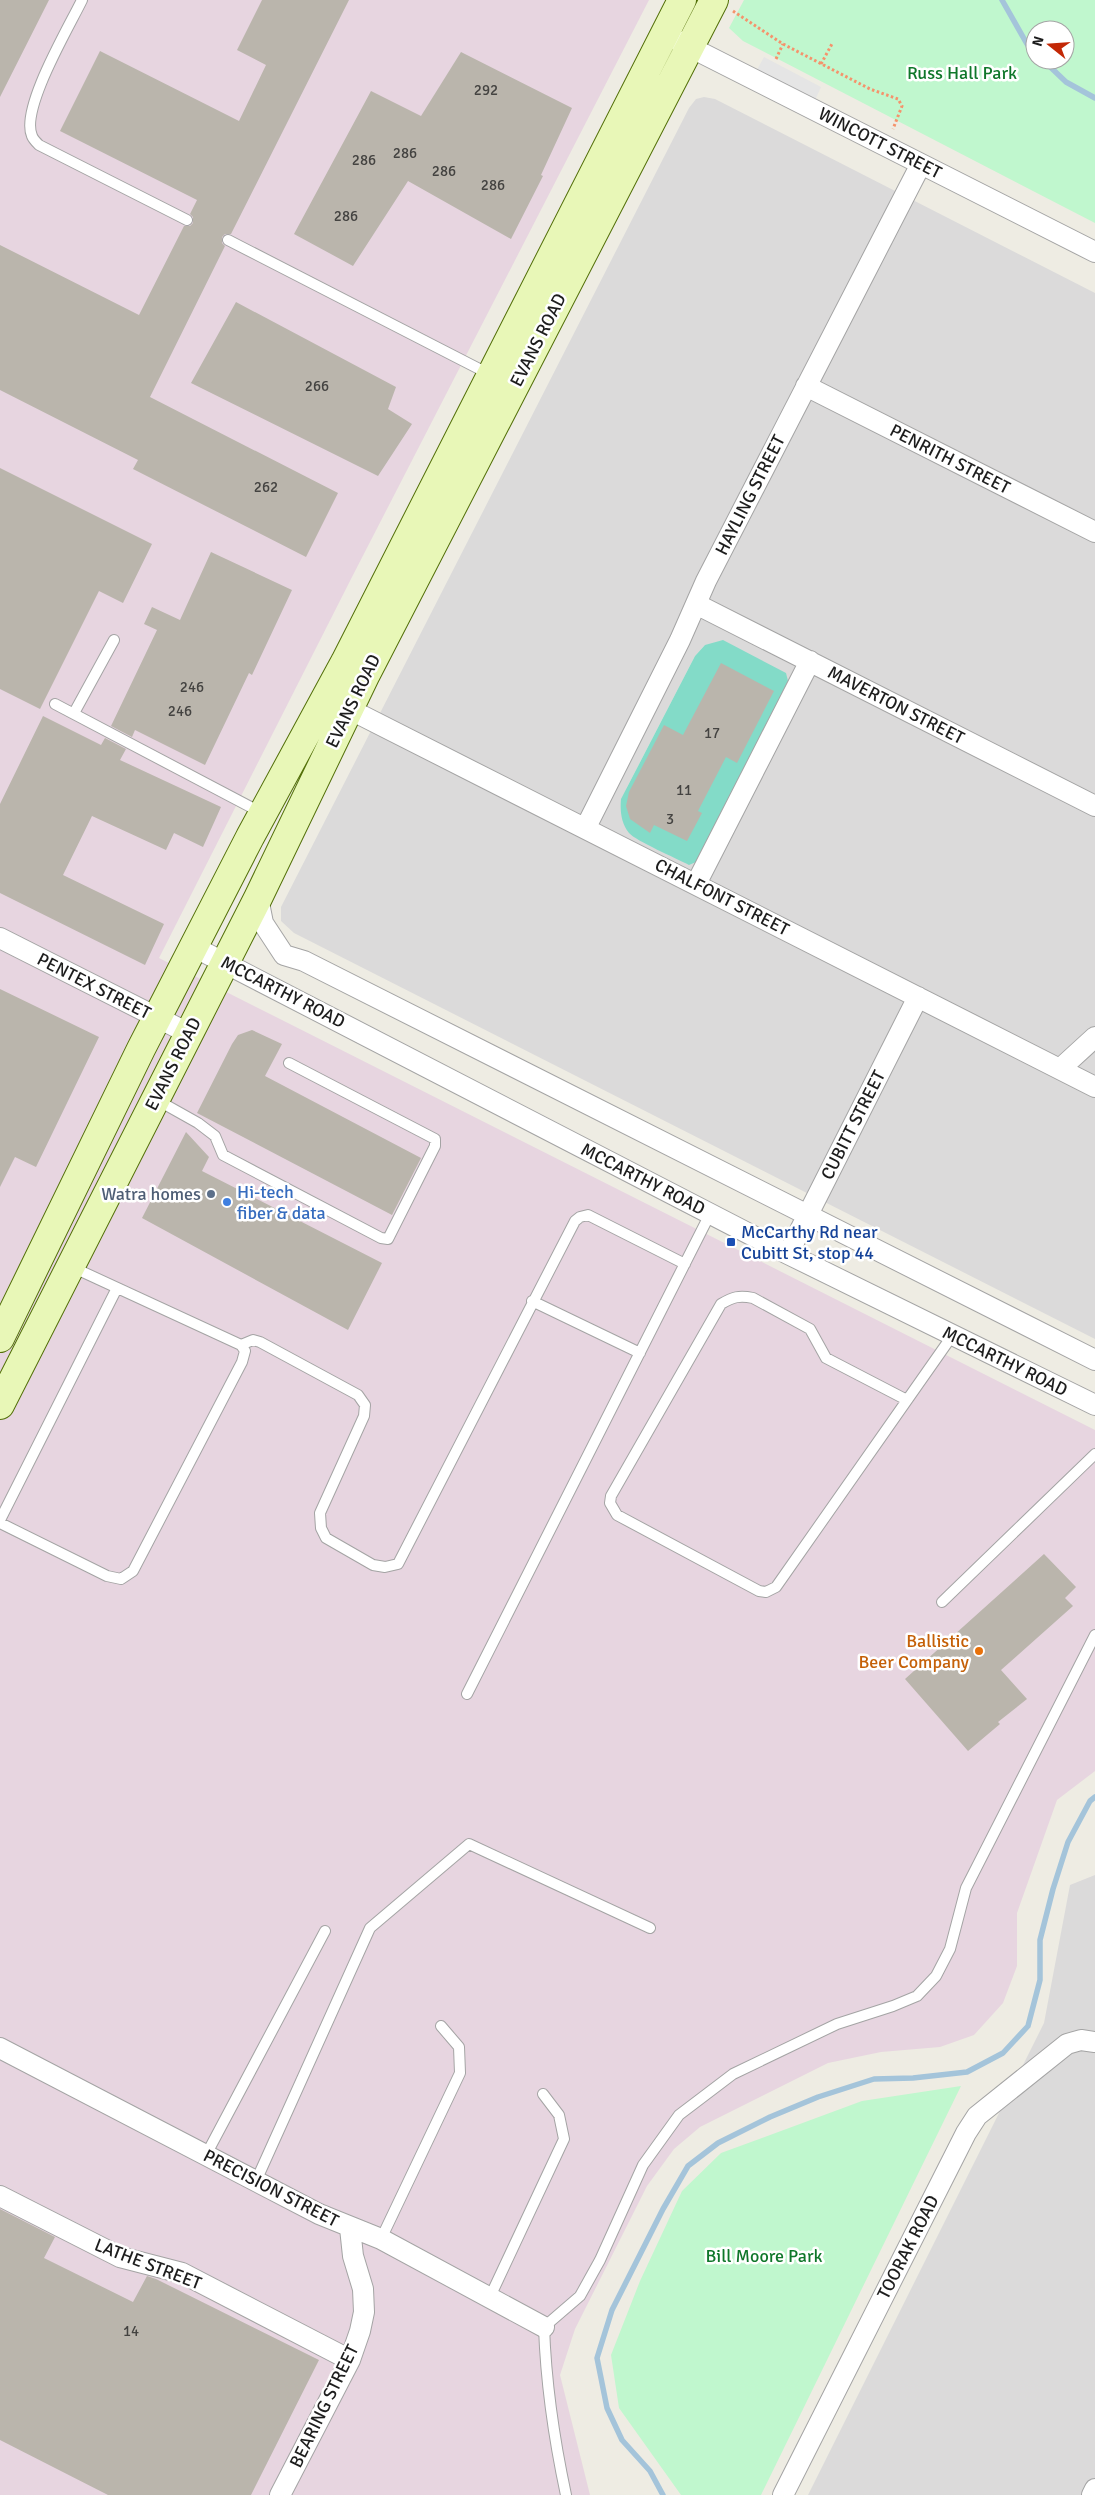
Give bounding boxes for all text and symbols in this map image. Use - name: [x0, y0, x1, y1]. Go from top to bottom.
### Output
- north arrow: [1025, 20, 1075, 70]
- text: N: [1028, 34, 1048, 48]
- park label: Russ Hall Park: [907, 62, 1017, 84]
- house number: 292: [474, 81, 498, 99]
- street label: WINCOTT STREET: [815, 102, 946, 184]
- house number: 286: [393, 144, 417, 162]
- house number: 286: [352, 151, 376, 169]
- house number: 286: [432, 162, 456, 180]
- house number: 286: [481, 176, 505, 194]
- house number: 286: [334, 207, 358, 225]
- street label: EVANS ROAD: [505, 290, 571, 390]
- house number: 266: [305, 377, 329, 395]
- street label: PENRITH STREET: [886, 419, 1014, 499]
- street label: HAYLING STREET: [710, 431, 790, 559]
- house number: 262: [254, 478, 278, 496]
- street label: EVANS ROAD: [321, 651, 385, 751]
- street label: MAVERTON STREET: [824, 661, 968, 749]
- house number: 246: [180, 678, 204, 696]
- house number: 246: [168, 702, 192, 720]
- house number: 17: [704, 724, 720, 742]
- house number: 11: [676, 781, 692, 799]
- house number: 3: [666, 810, 674, 828]
- street label: CHALFONT STREET: [651, 854, 793, 940]
- street label: PENTEX STREET: [33, 948, 155, 1024]
- street label: MCCARTHY ROAD: [217, 951, 349, 1033]
- street label: EVANS ROAD: [140, 1014, 206, 1114]
- street label: CUBITT STREET: [816, 1067, 890, 1183]
- street label: MCCARTHY ROAD: [577, 1138, 709, 1220]
- place label: Hi-tech fiber & data: [237, 1181, 326, 1224]
- place label: Watra homes: [101, 1183, 201, 1205]
- marker: Watra homes: [205, 1188, 217, 1200]
- marker: Hi-tech fiber & data: [221, 1196, 233, 1208]
- place label: McCarthy Rd near Cubitt St, stop 44: [741, 1221, 878, 1264]
- marker: McCarthy Rd near Cubitt St, stop 44: [725, 1236, 737, 1248]
- street label: MCCARTHY ROAD: [939, 1321, 1071, 1401]
- place label: Ballistic Beer Company: [858, 1630, 970, 1673]
- marker: Ballistic Beer Company: [973, 1645, 985, 1657]
- street label: PRECISION STREET: [200, 2144, 342, 2232]
- street label: TOORAK ROAD: [872, 2191, 944, 2303]
- street label: LATHE STREET: [91, 2234, 205, 2295]
- park label: Bill Moore Park: [705, 2245, 823, 2267]
- house number: 14: [123, 2322, 139, 2340]
- street label: BEARING STREET: [285, 2341, 363, 2471]

